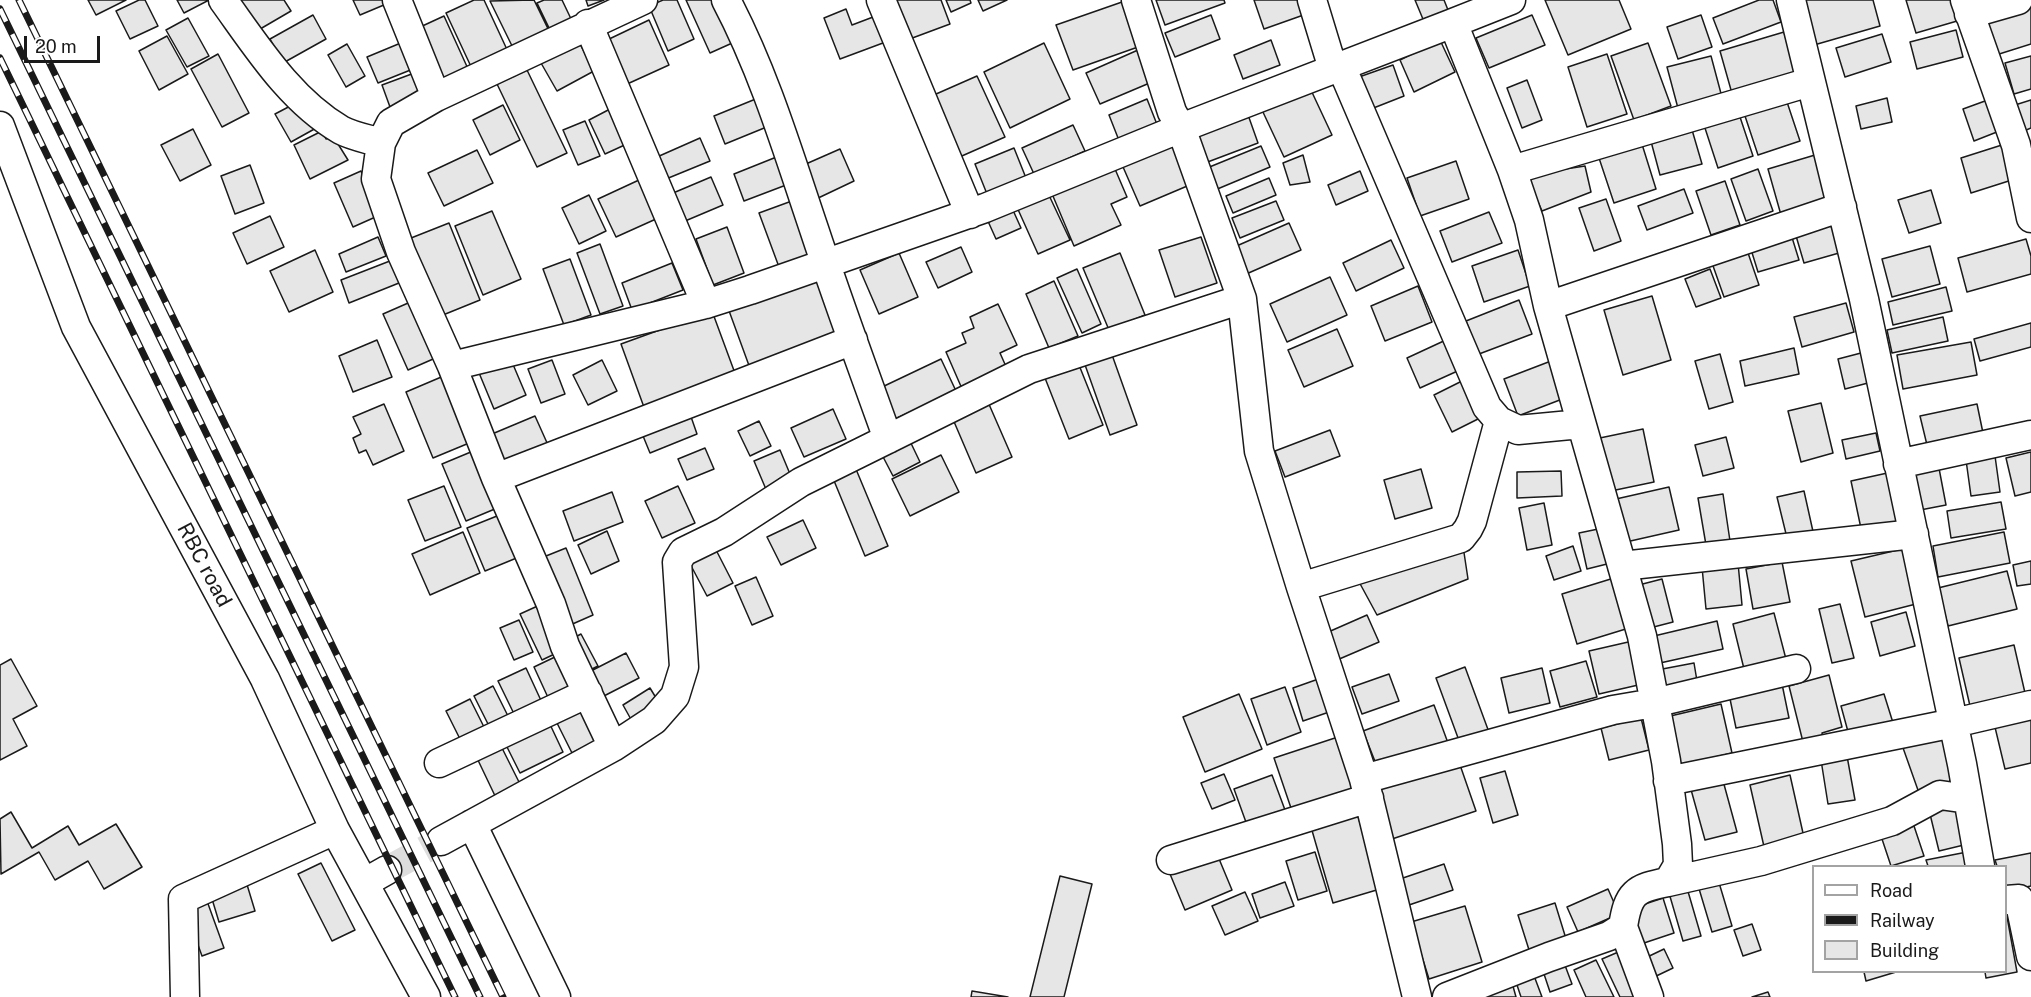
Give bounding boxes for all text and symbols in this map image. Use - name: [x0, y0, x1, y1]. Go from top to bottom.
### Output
- scale bar: [27, 24, 104, 62]
- text: 20 m: [35, 36, 77, 57]
- street label: RBC road: [171, 519, 237, 611]
- legend: [1812, 865, 2007, 973]
- text: Road: [1870, 880, 1913, 901]
- text: Railway: [1870, 910, 1935, 931]
- text: Building: [1870, 940, 1939, 961]

